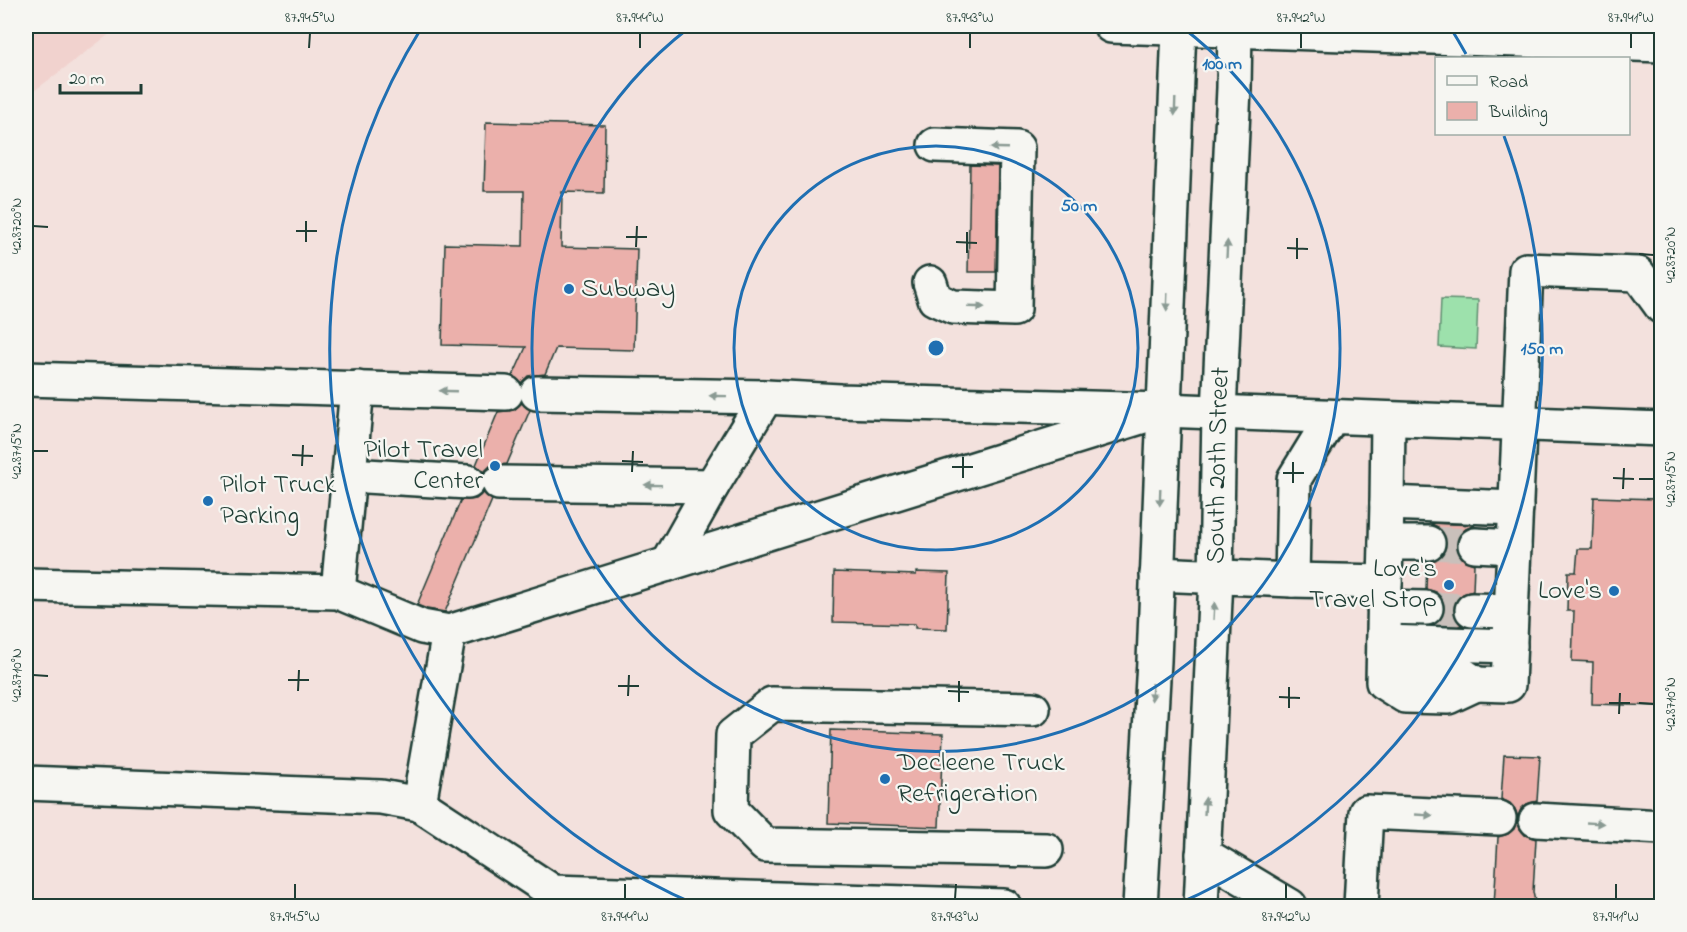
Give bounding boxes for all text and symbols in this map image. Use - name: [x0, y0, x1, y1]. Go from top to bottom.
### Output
- text: 87.945°W: [285, 7, 335, 29]
- text: 87.944°W: [616, 7, 664, 29]
- text: 87.943°W: [946, 7, 994, 29]
- text: 87.942°W: [1277, 7, 1325, 29]
- text: 87.941°W: [1608, 7, 1654, 29]
- text: 100 m: [1202, 52, 1242, 78]
- scale bar: [60, 57, 141, 95]
- legend: [1435, 57, 1630, 135]
- text: 20 m: [69, 67, 104, 93]
- text: Road: [1489, 70, 1528, 96]
- one-way arrow: [1171, 98, 1180, 117]
- text: Building: [1488, 100, 1548, 127]
- one-way arrow: [990, 143, 1009, 152]
- text: 50 m: [1061, 194, 1097, 220]
- text: 42.8720°N: [6, 198, 28, 254]
- text: 42.8720°N: [1660, 227, 1682, 283]
- one-way arrow: [1222, 239, 1231, 258]
- place label: Subway: [581, 270, 675, 309]
- marker: Subway: [562, 282, 576, 296]
- one-way arrow: [1163, 293, 1172, 312]
- one-way arrow: [966, 303, 985, 312]
- text: 150 m: [1521, 337, 1563, 363]
- centre of rings: [926, 338, 946, 358]
- street label: South 20th Street: [1197, 366, 1241, 564]
- one-way arrow: [438, 386, 457, 395]
- one-way arrow: [709, 391, 728, 401]
- text: 42.8715°N: [6, 423, 28, 479]
- place label: Pilot Travel Center: [363, 431, 484, 501]
- text: 42.8715°N: [1660, 451, 1682, 507]
- marker: Pilot Travel Center: [488, 459, 502, 473]
- place label: Pilot Truck Parking: [220, 466, 336, 536]
- one-way arrow: [644, 480, 663, 490]
- one-way arrow: [1155, 488, 1164, 507]
- marker: Pilot Truck Parking: [201, 494, 215, 508]
- place label: Love's Travel Stop: [1309, 550, 1437, 620]
- place label: Love's: [1538, 572, 1602, 611]
- marker: Love's Travel Stop: [1442, 578, 1456, 592]
- marker: Love's: [1607, 584, 1621, 598]
- one-way arrow: [1210, 602, 1219, 621]
- text: 42.8710°N: [6, 648, 28, 702]
- text: 42.8710°N: [1660, 677, 1682, 731]
- one-way arrow: [1148, 682, 1157, 701]
- place label: Decleene Truck Refrigeration: [896, 744, 1065, 814]
- marker: Decleene Truck Refrigeration: [878, 772, 892, 786]
- one-way arrow: [1201, 797, 1210, 816]
- one-way arrow: [1415, 810, 1434, 819]
- one-way arrow: [1585, 819, 1604, 828]
- text: 87.945°W: [270, 906, 320, 928]
- text: 87.944°W: [601, 906, 649, 928]
- text: 87.943°W: [931, 906, 979, 928]
- text: 87.942°W: [1262, 906, 1310, 928]
- text: 87.941°W: [1593, 906, 1639, 928]

